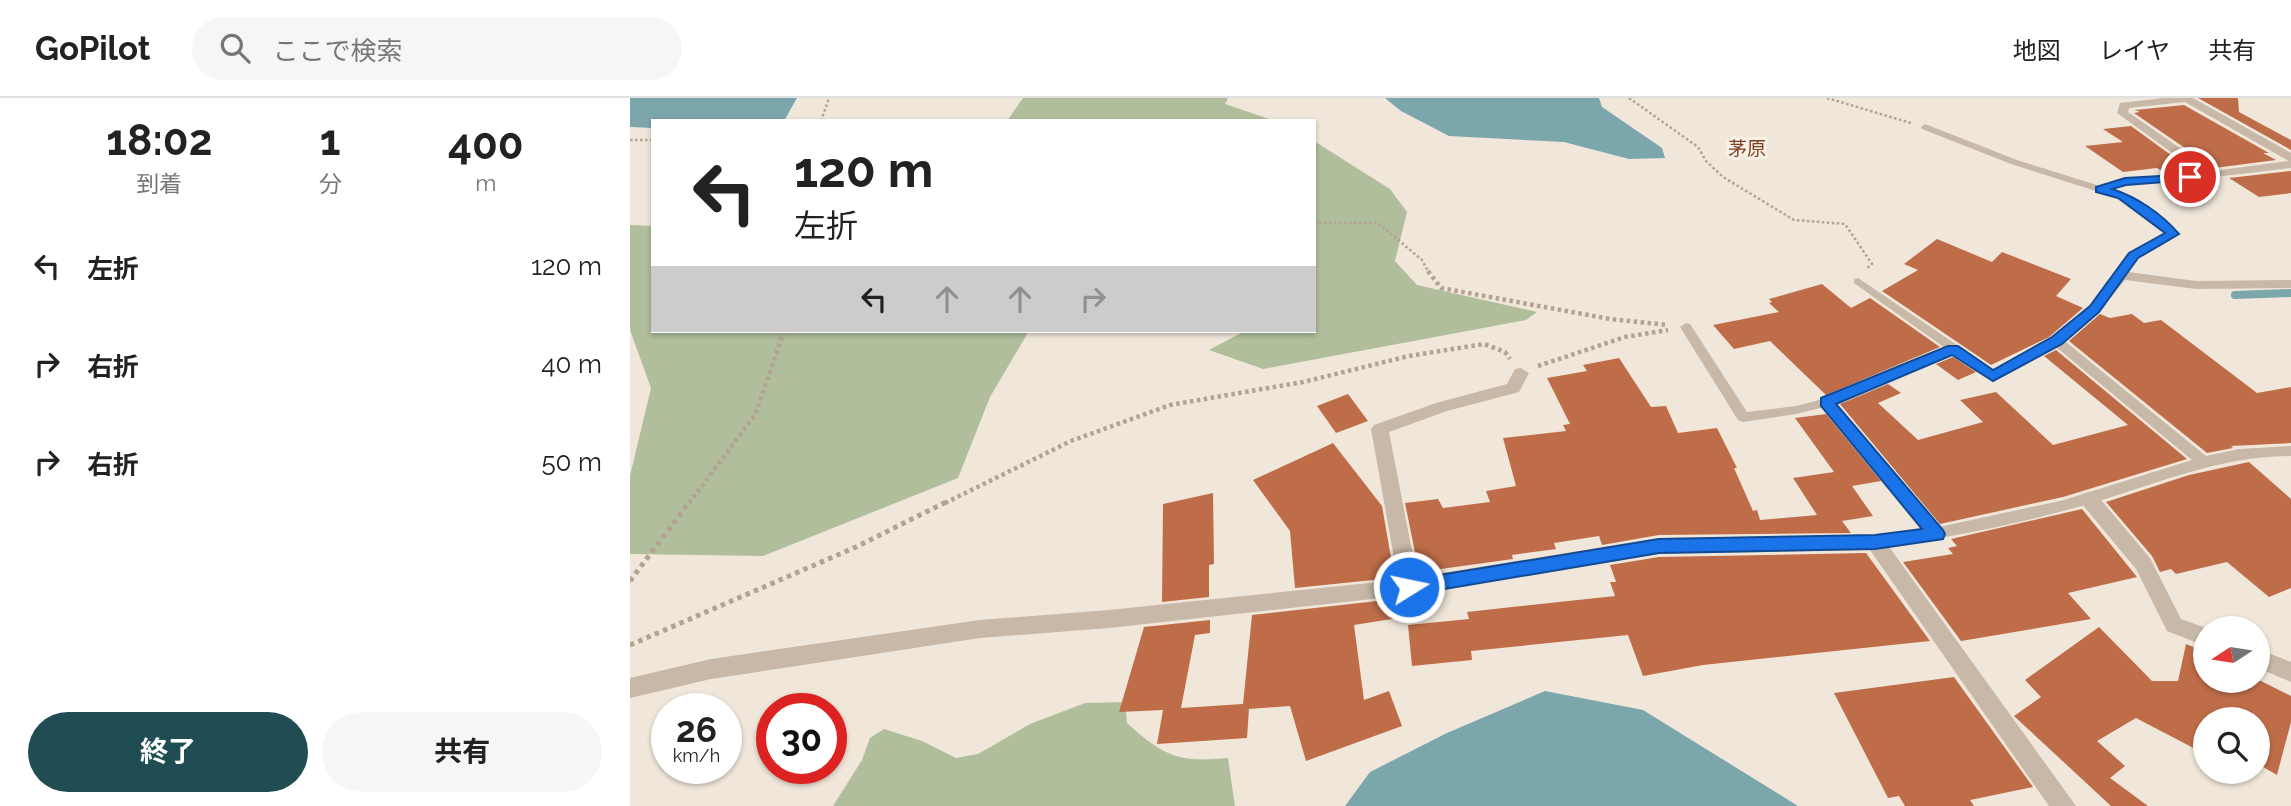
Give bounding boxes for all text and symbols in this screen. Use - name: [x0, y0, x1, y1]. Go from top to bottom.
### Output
- search box: [192, 17, 682, 80]
- text: GoPilot: [35, 29, 150, 68]
- icon: search: [216, 29, 254, 67]
- text: ここで検索: [272, 36, 402, 66]
- text: 地図: [2013, 36, 2061, 65]
- text: レイヤ: [2099, 36, 2170, 65]
- text: 共有: [2208, 36, 2256, 65]
- text: 18:02: [106, 116, 212, 165]
- text: 1: [320, 116, 341, 165]
- text: 400: [448, 120, 524, 169]
- district label: 茅原: [1728, 137, 1766, 159]
- text: 120 m: [794, 141, 933, 198]
- icon: left: [679, 147, 770, 238]
- pin: [2160, 147, 2220, 207]
- icon: arrive: [2171, 158, 2209, 196]
- text: m: [475, 169, 496, 196]
- text: 到着: [136, 170, 182, 197]
- text: 分: [319, 170, 342, 197]
- text: 左折: [794, 207, 858, 244]
- icon: left: [28, 247, 66, 285]
- text: 120 m: [531, 251, 602, 281]
- text: 左折: [87, 254, 139, 284]
- icon: left: [855, 280, 893, 318]
- icon: ahead: [928, 280, 966, 318]
- icon: ahead: [1001, 280, 1039, 318]
- icon: right: [1074, 280, 1112, 318]
- icon: right: [28, 345, 66, 383]
- text: 40 m: [541, 349, 602, 379]
- text: 右折: [87, 352, 139, 382]
- icon: right: [28, 443, 66, 481]
- text: 50 m: [541, 447, 602, 477]
- text: 右折: [87, 450, 139, 480]
- position arrow: [1372, 550, 1446, 624]
- north arrow: [2193, 616, 2270, 693]
- map controls: [2193, 616, 2270, 784]
- speed limit sign: 30: [756, 693, 847, 784]
- button: search: [2193, 707, 2270, 784]
- text: 26: [676, 709, 717, 750]
- button: 終了: [28, 712, 308, 792]
- button: 共有: [322, 712, 602, 792]
- text: km/h: [673, 745, 720, 766]

